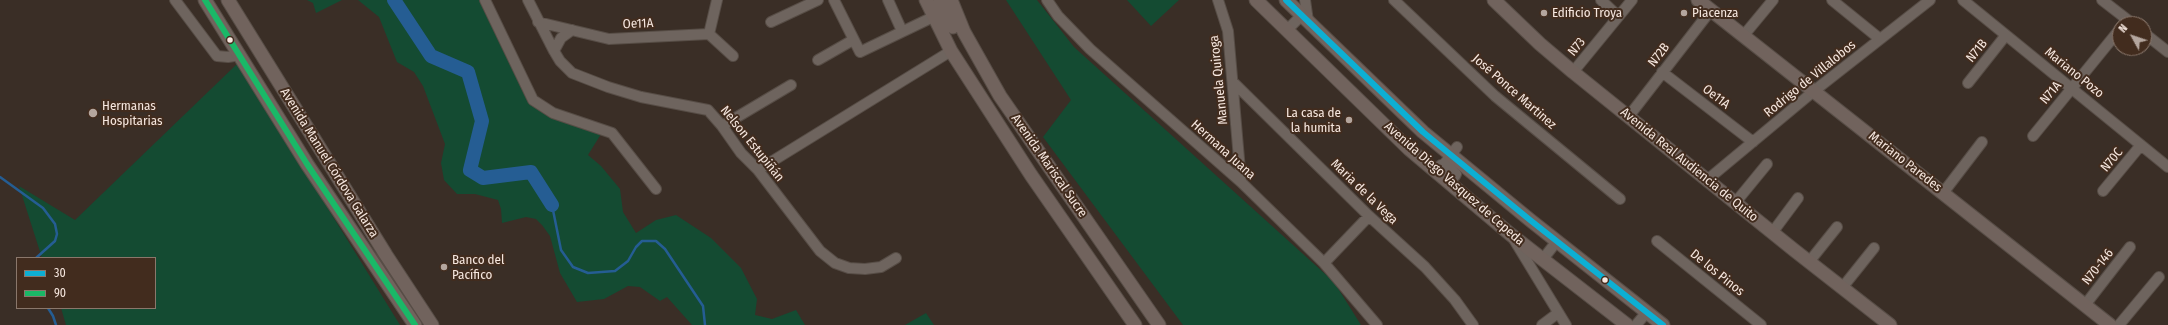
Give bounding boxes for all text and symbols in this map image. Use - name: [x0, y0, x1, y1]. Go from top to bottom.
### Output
- place label: Edificio Troya: [1552, 5, 1622, 21]
- place label: Piacenza: [1692, 5, 1738, 21]
- marker: Edificio Troya: [1539, 8, 1549, 18]
- marker: Piacenza: [1679, 8, 1689, 18]
- street label: Oe11A: [622, 16, 654, 32]
- north arrow: [2112, 16, 2152, 56]
- text: N: [2116, 22, 2130, 35]
- street label: Manuela Quiroga: [1207, 34, 1231, 126]
- unlabelled marker: [225, 35, 235, 45]
- street label: N73: [1565, 35, 1589, 59]
- street label: N71B: [1963, 36, 1991, 66]
- street label: Rodrigo de Villalobos: [1761, 37, 1859, 121]
- street label: N72B: [1645, 40, 1673, 70]
- street label: Mariano Pozo: [2041, 44, 2107, 102]
- street label: José Ponce Martinez: [1469, 51, 1559, 133]
- street label: N71A: [2037, 78, 2065, 108]
- street label: Oe11A: [1699, 81, 1733, 113]
- street label: Avenida Manuel Córdova Galarza: [277, 86, 381, 240]
- place label: Hermanas Hospitarias: [102, 98, 163, 129]
- street label: Nelson Estupiñán: [717, 103, 787, 185]
- place label: La casa de la humita: [1286, 105, 1341, 136]
- street label: Avenida Real Audiencia de Quito: [1617, 105, 1761, 225]
- marker: Hermanas Hospitarias: [87, 107, 99, 119]
- street label: Avenida Mariscal Sucre: [1008, 112, 1090, 220]
- marker: La casa de la humita: [1344, 115, 1354, 125]
- street label: Hermana Juana: [1188, 117, 1258, 183]
- street label: Avenida Diego Vasquez de Cepeda: [1381, 119, 1527, 249]
- street label: Mariano Paredes: [1865, 129, 1945, 195]
- street label: N70C: [2098, 145, 2126, 175]
- street label: Maria de la Vega: [1327, 156, 1401, 228]
- street label: De los Pinos: [1687, 246, 1747, 300]
- street label: N70-146: [2079, 246, 2117, 288]
- place label: Banco del Pacífico: [452, 252, 504, 283]
- legend: [16, 257, 156, 309]
- marker: Banco del Pacífico: [439, 262, 449, 272]
- text: 30: [54, 266, 66, 280]
- unlabelled marker: [1600, 275, 1610, 285]
- text: 90: [54, 286, 66, 300]

